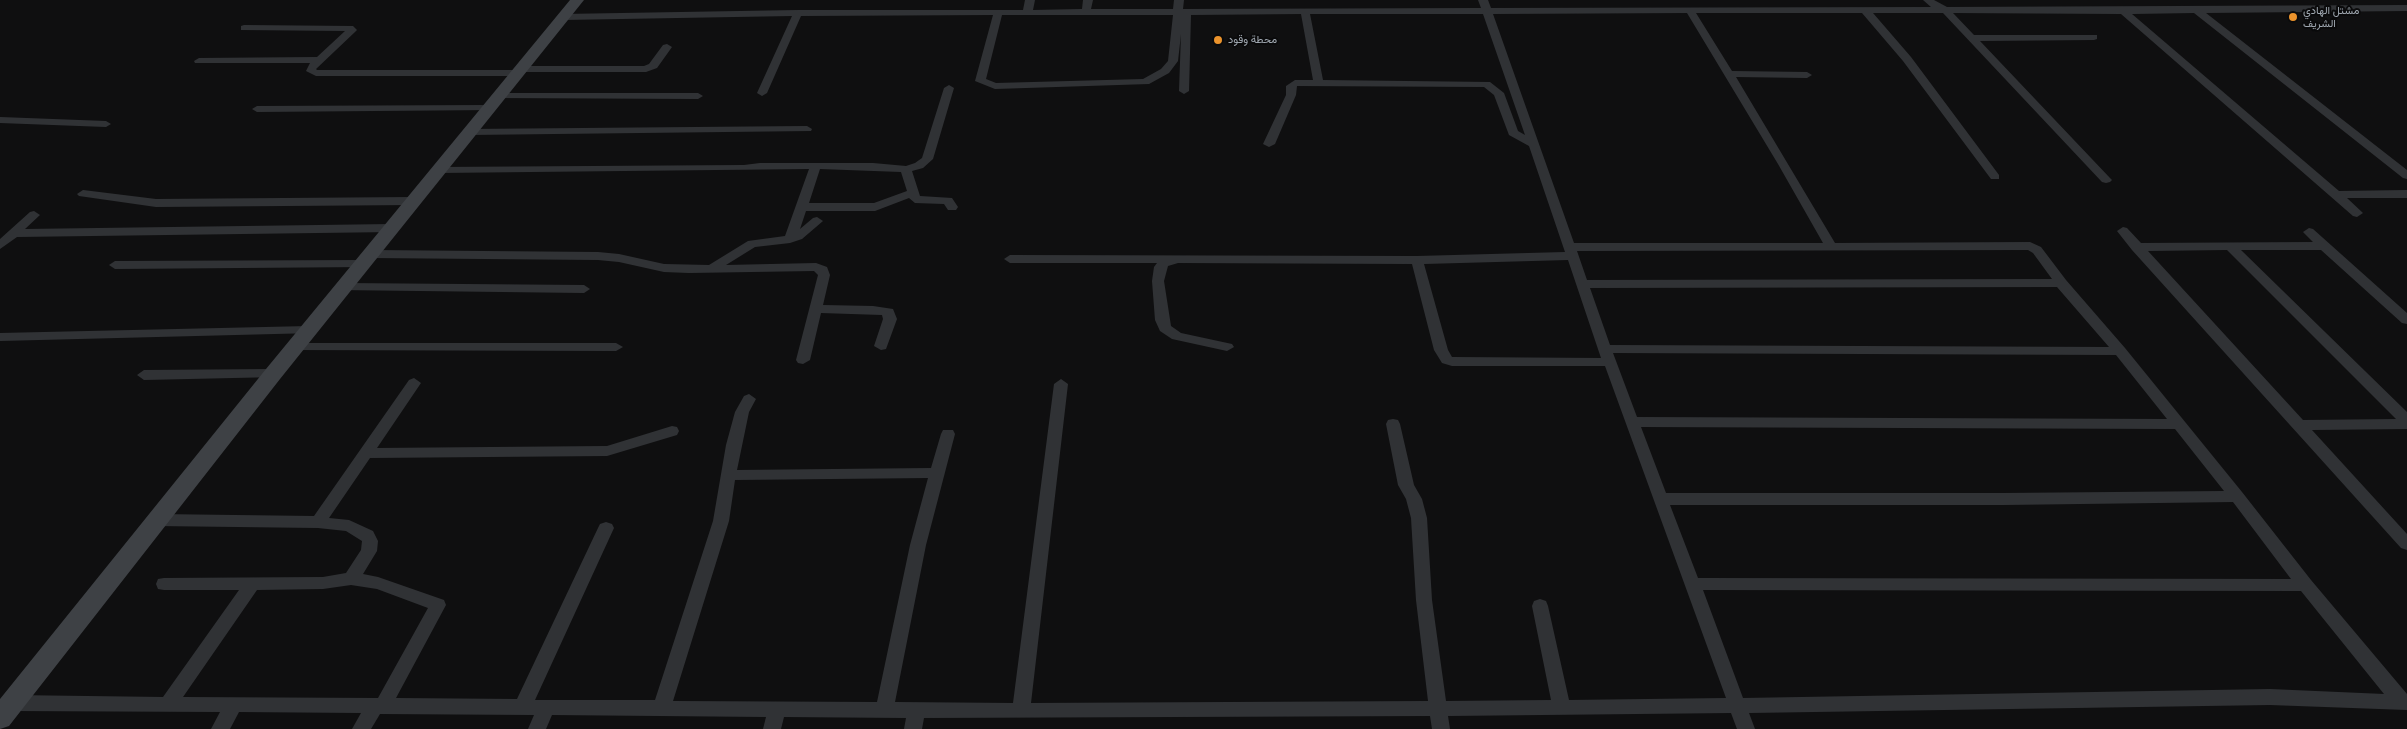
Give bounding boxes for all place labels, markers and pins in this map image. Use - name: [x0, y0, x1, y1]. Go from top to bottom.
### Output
- place label: مشتل الهادي الشريف: [2303, 4, 2359, 30]
- marker: مشتل الهادي الشريف: [2287, 11, 2299, 23]
- place label: محطة وقود: [1228, 33, 1277, 47]
- marker: محطة وقود: [1212, 34, 1224, 46]

